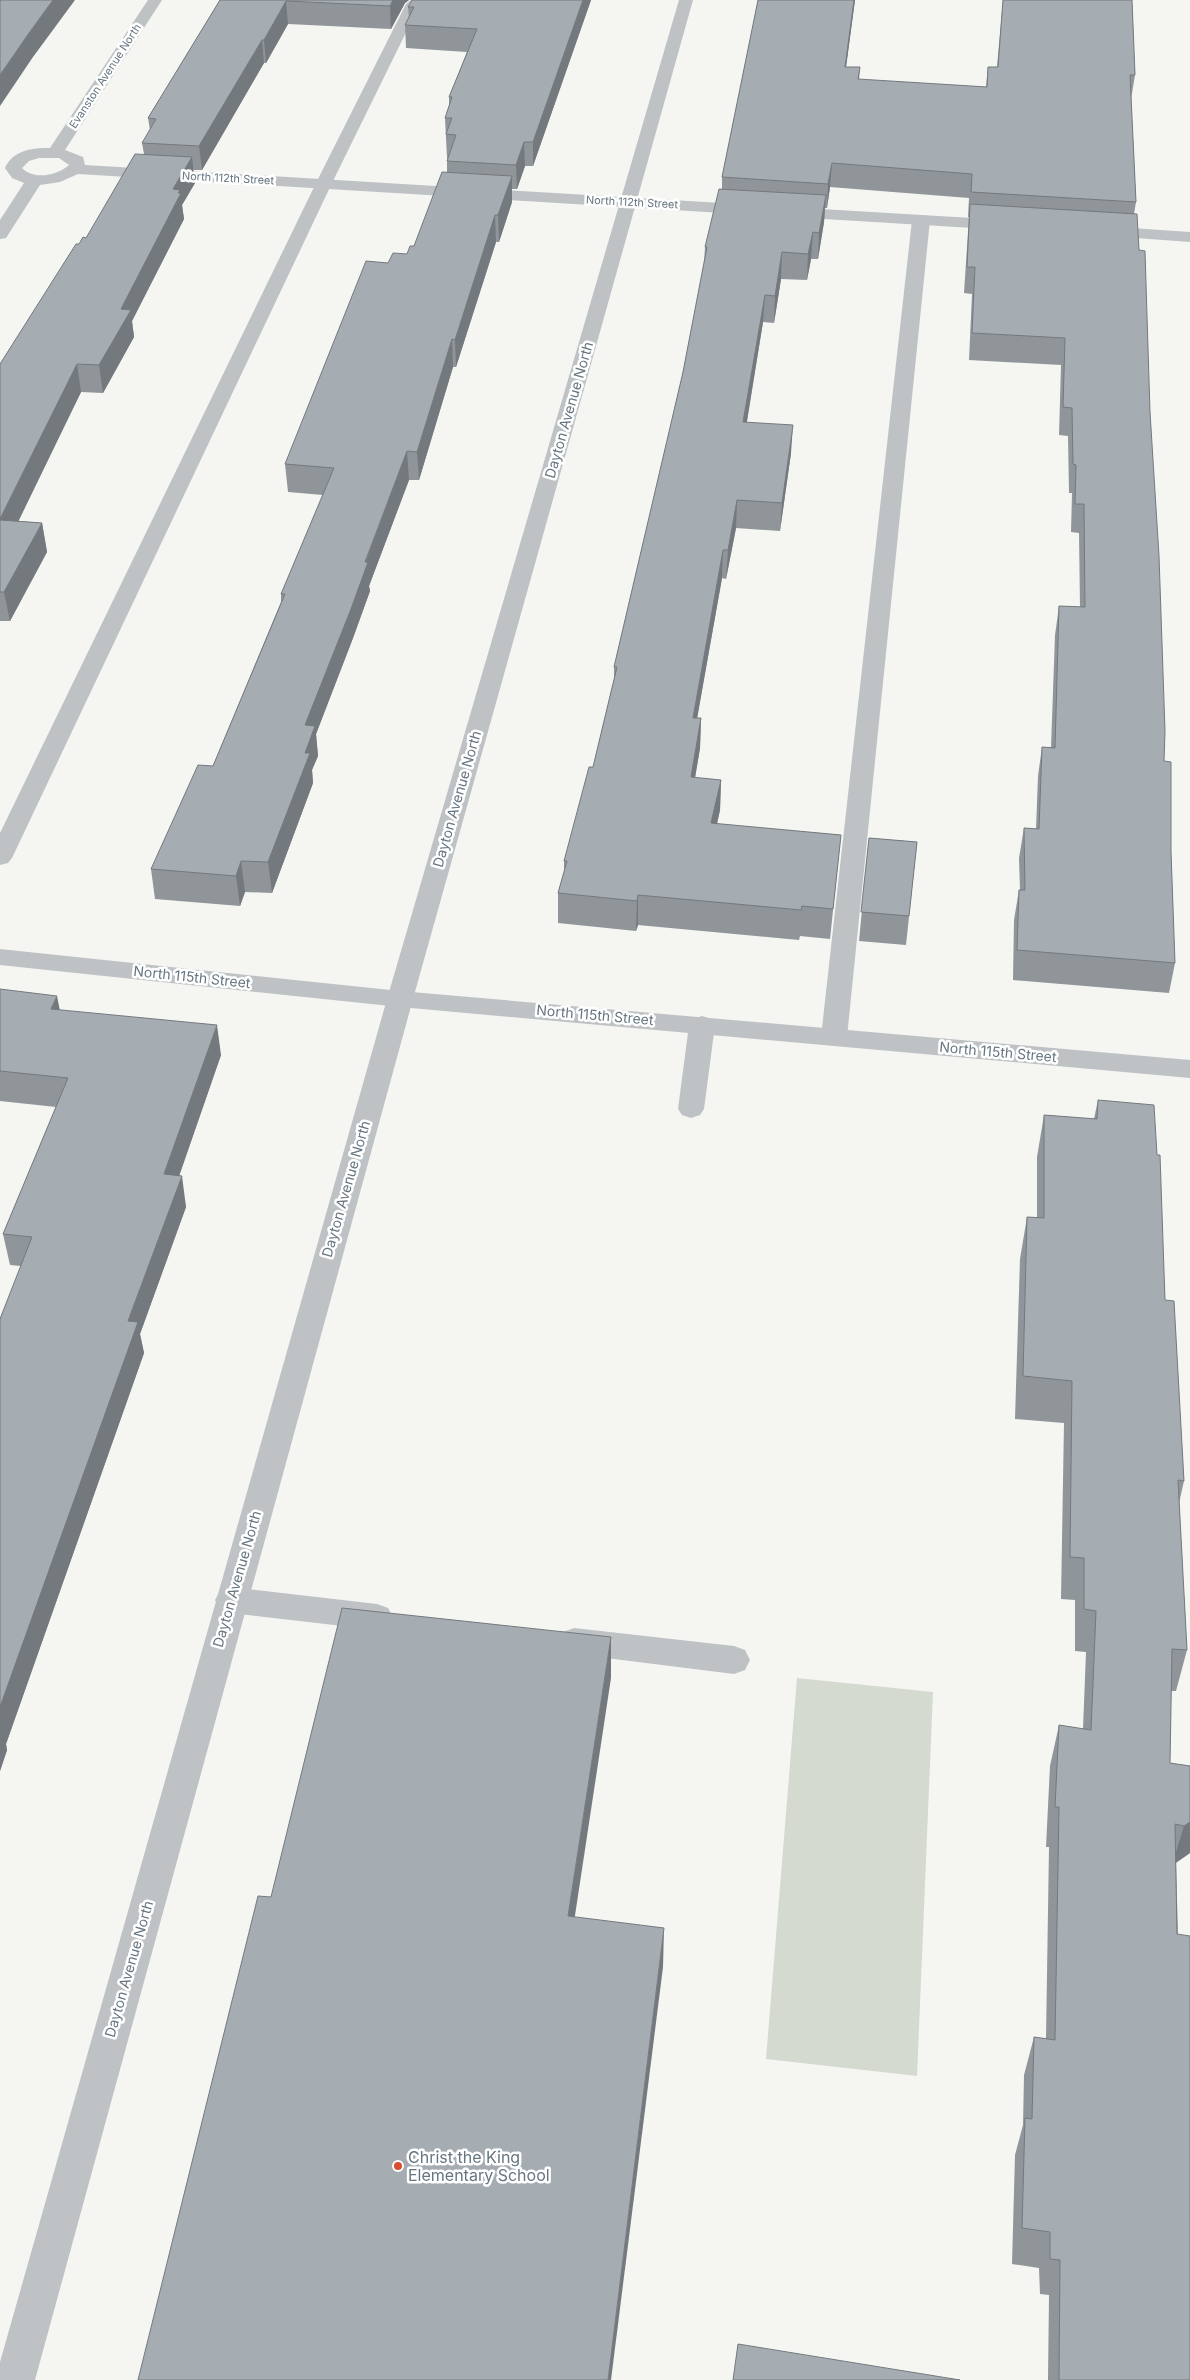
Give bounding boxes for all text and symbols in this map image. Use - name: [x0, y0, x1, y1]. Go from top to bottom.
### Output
- street label: Evanston Avenue North: [66, 21, 144, 131]
- street label: North 112th Street: [182, 169, 275, 187]
- street label: North 112th Street: [586, 193, 679, 211]
- street label: Dayton Avenue North: [541, 340, 596, 480]
- street label: Dayton Avenue North: [429, 729, 484, 869]
- street label: North 115th Street: [133, 962, 252, 991]
- street label: North 115th Street: [536, 1001, 655, 1028]
- street label: North 115th Street: [939, 1038, 1058, 1065]
- street label: Dayton Avenue North: [318, 1119, 373, 1259]
- street label: Dayton Avenue North: [209, 1509, 264, 1649]
- street label: Dayton Avenue North: [101, 1899, 156, 2039]
- place label: Christ the King Elementary School: [408, 2147, 550, 2185]
- marker: Christ the King Elementary School: [392, 2160, 404, 2172]

